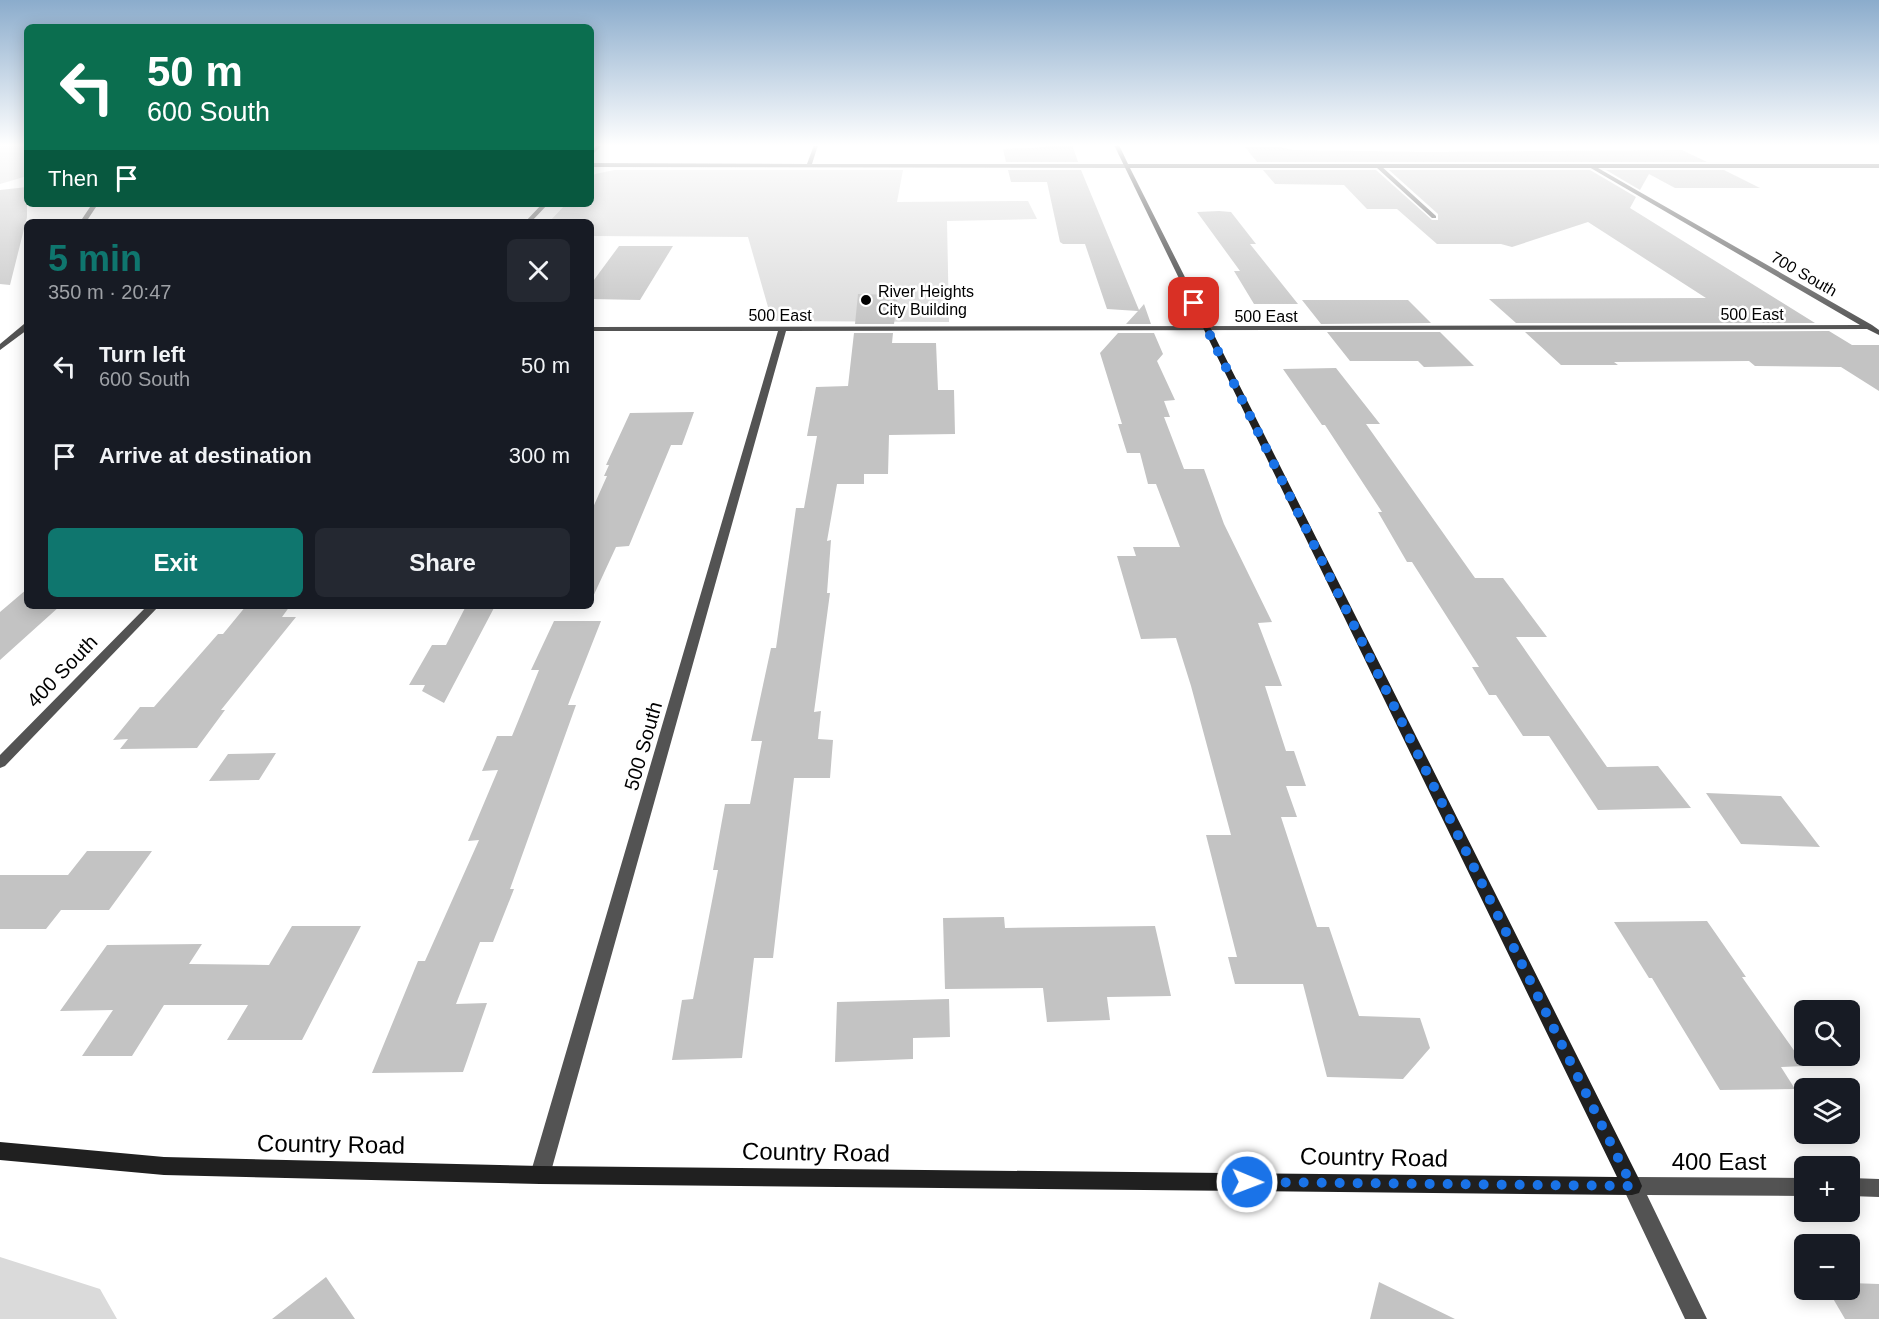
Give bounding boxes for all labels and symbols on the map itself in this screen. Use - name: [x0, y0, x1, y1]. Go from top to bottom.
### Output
- street label: 700 South: [1768, 248, 1840, 300]
- pin: [1168, 277, 1219, 328]
- place label: River Heights City Building: [878, 283, 974, 318]
- marker: River Heights City Building: [859, 293, 873, 307]
- street label: 500 East: [1720, 306, 1784, 323]
- street label: 500 East: [748, 307, 812, 324]
- street label: 500 East: [1234, 308, 1298, 325]
- street label: 400 South: [22, 631, 102, 711]
- street label: 500 South: [620, 699, 666, 793]
- street label: Country Road: [257, 1129, 405, 1159]
- street label: Country Road: [742, 1137, 890, 1167]
- street label: Country Road: [1300, 1142, 1448, 1172]
- street label: 400 East: [1672, 1148, 1767, 1175]
- position arrow: [1215, 1150, 1279, 1214]

